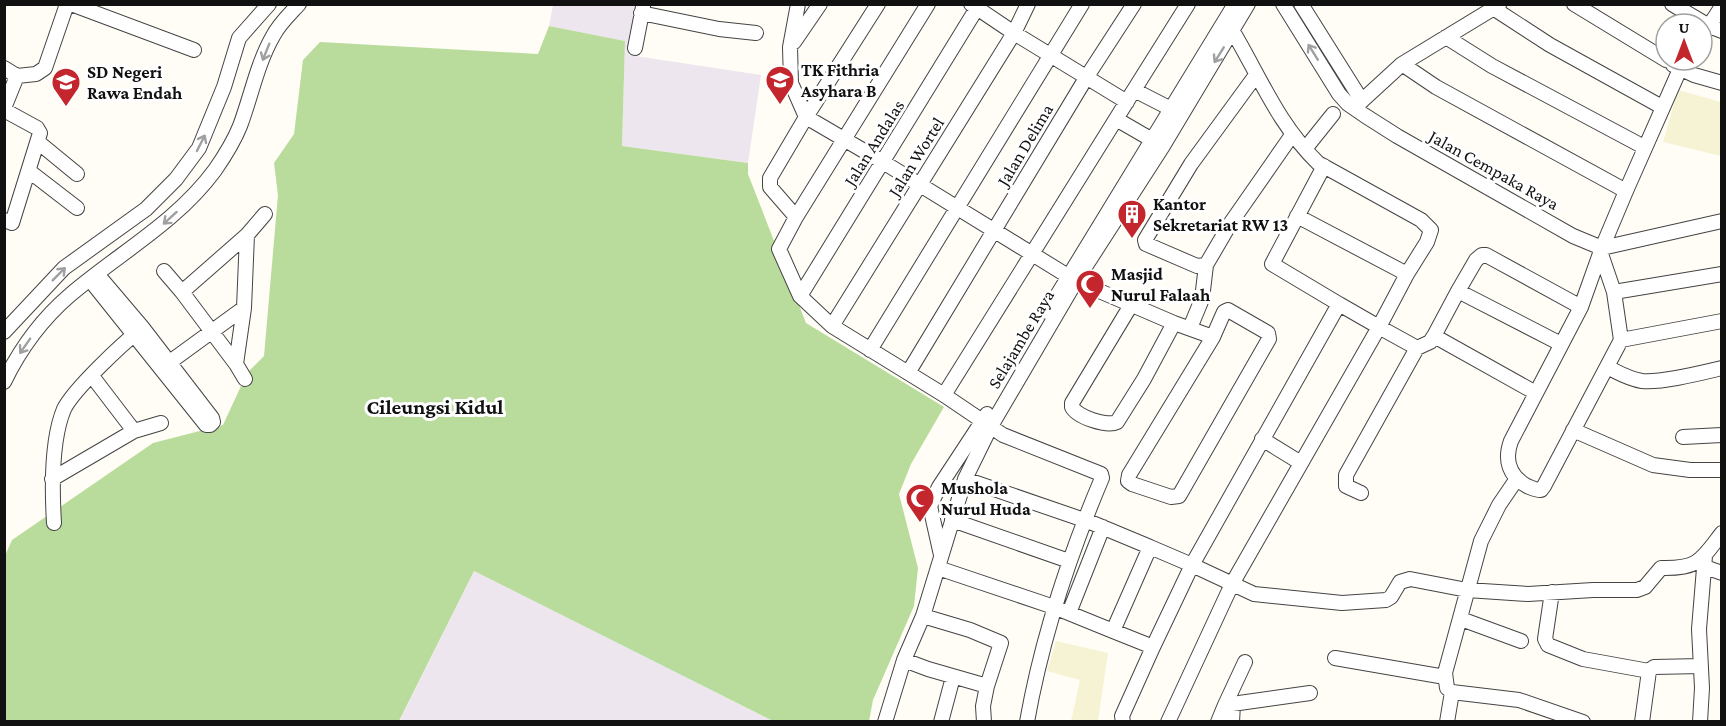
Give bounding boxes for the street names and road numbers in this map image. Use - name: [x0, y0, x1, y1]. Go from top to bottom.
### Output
- street label: Jalan Andalas: [839, 96, 908, 191]
- street label: Jalan Delima: [992, 100, 1057, 191]
- street label: Jalan Wortel: [883, 114, 948, 202]
- street label: Jalan Cempaka Raya: [1424, 125, 1562, 214]
- street label: Selajambe Raya: [984, 286, 1059, 393]

